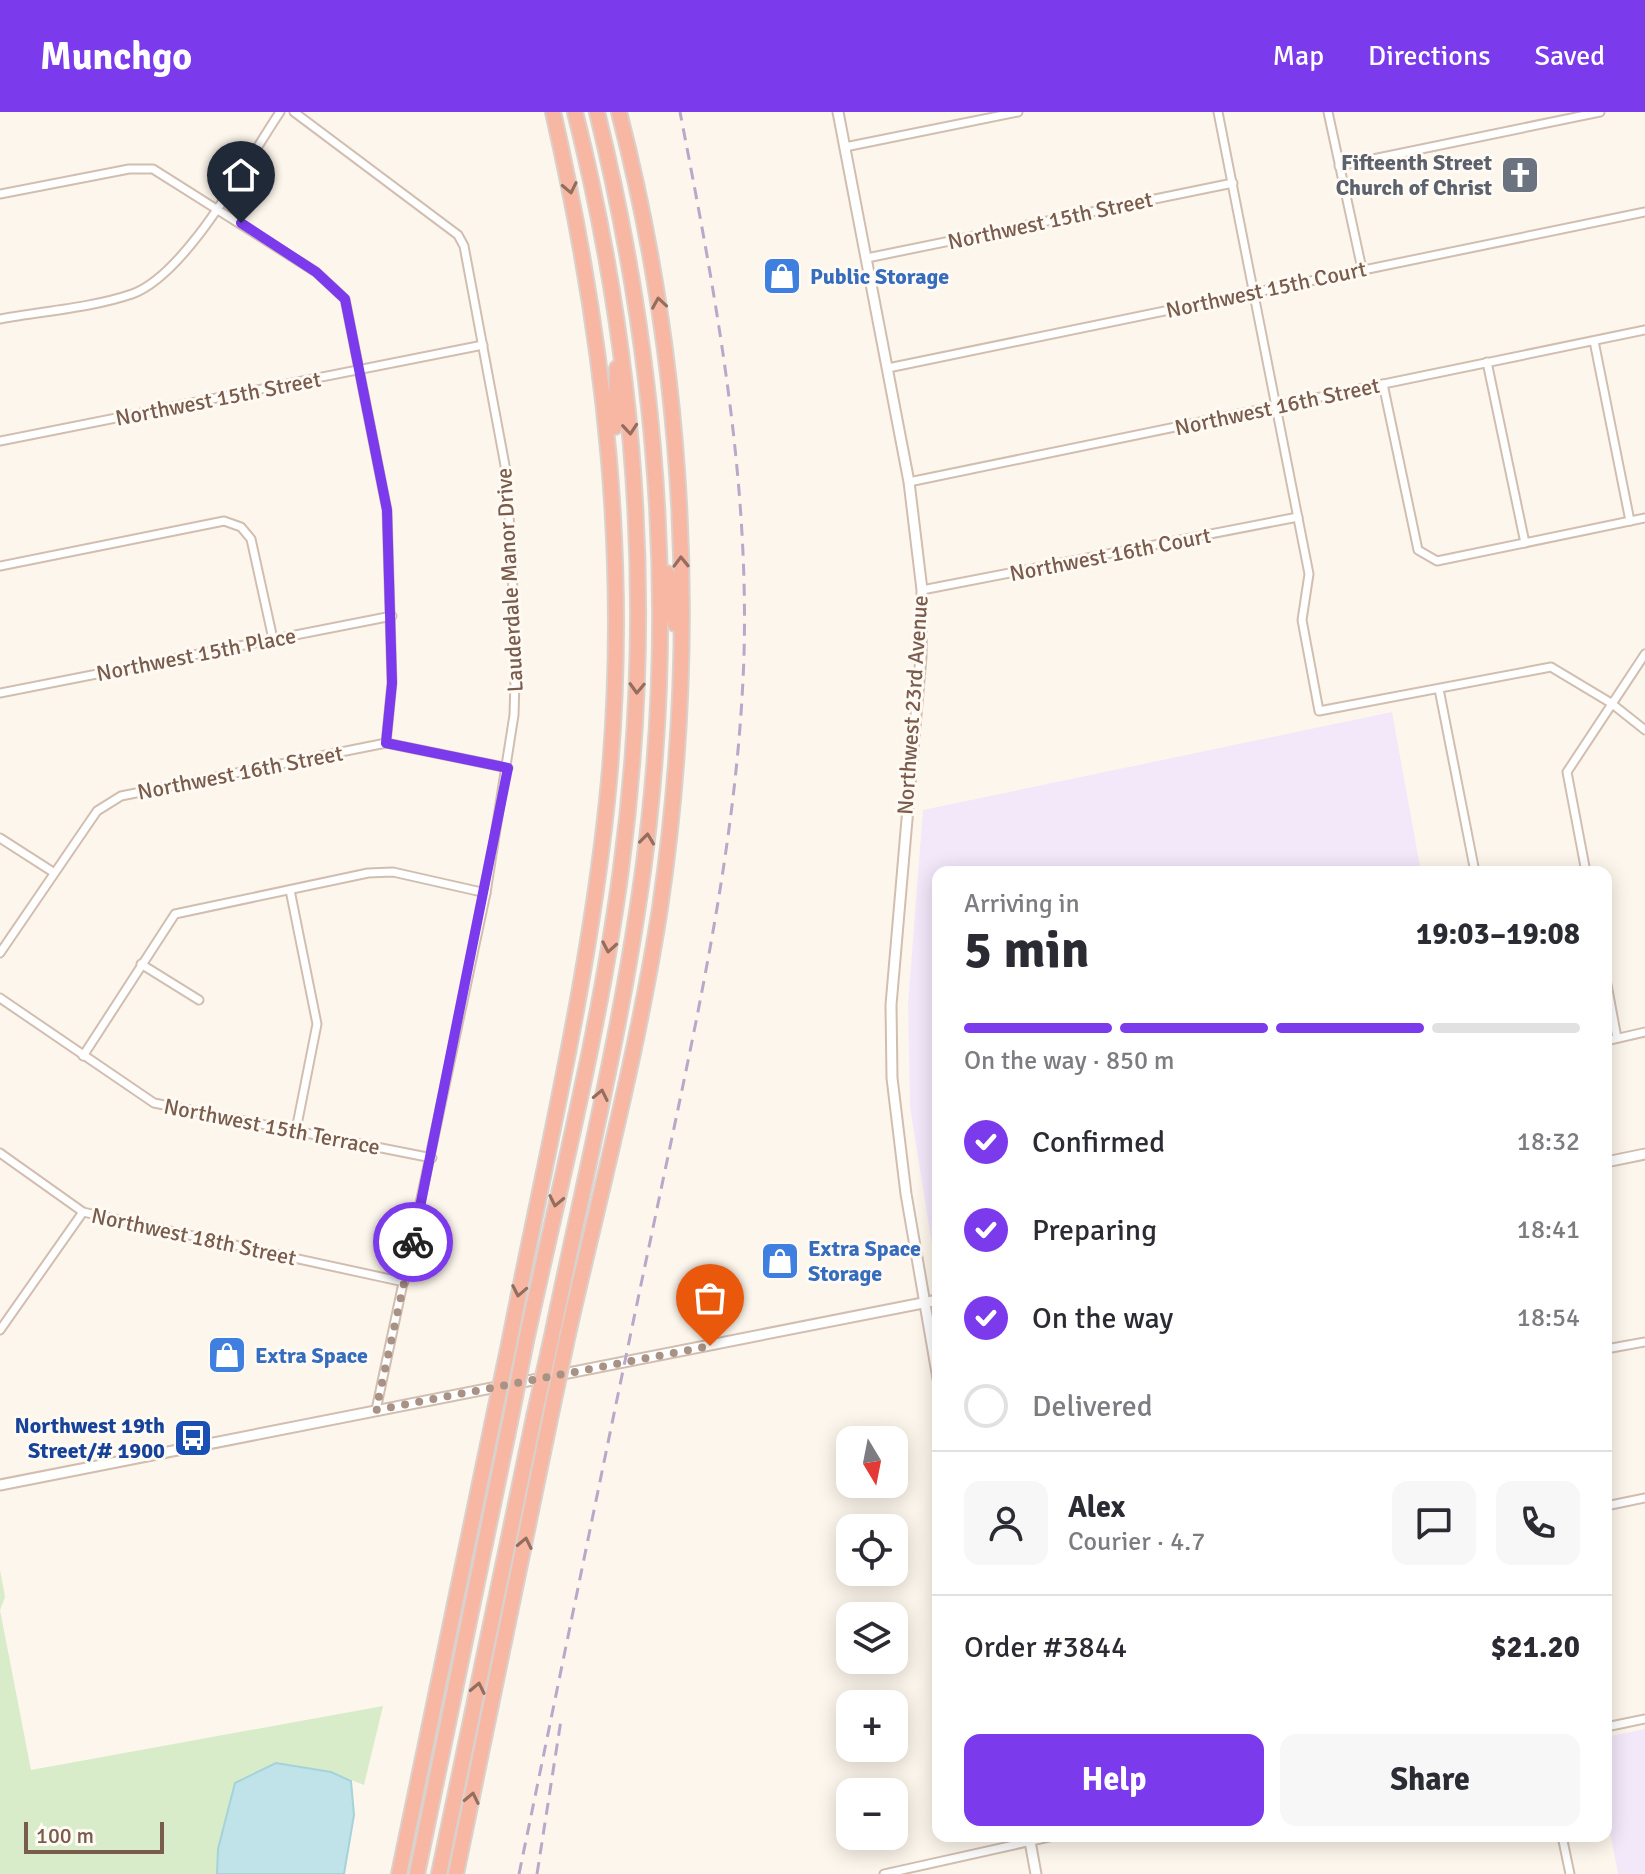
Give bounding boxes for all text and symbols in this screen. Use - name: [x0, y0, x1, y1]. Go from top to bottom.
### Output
- text: Munchgo: [40, 33, 192, 80]
- text: Map: [1272, 39, 1324, 73]
- text: Directions: [1368, 39, 1490, 73]
- text: Saved: [1534, 39, 1605, 73]
- pin: [207, 141, 275, 223]
- place label: Fifteenth Street Church of Christ: [1336, 149, 1492, 201]
- icon: home: [219, 153, 263, 197]
- church icon: Fifteenth Street Church of Christ: [1499, 154, 1541, 196]
- one-way arrow: [561, 181, 578, 194]
- street label: Northwest 15th Street: [945, 186, 1155, 255]
- shop icon: Public Storage: [761, 255, 803, 297]
- street label: Northwest 15th Court: [1163, 255, 1369, 324]
- place label: Public Storage: [810, 263, 949, 290]
- one-way arrow: [651, 296, 668, 310]
- street label: Northwest 15th Street: [113, 365, 323, 432]
- street label: Northwest 16th Street: [1172, 372, 1382, 441]
- one-way arrow: [622, 423, 639, 436]
- street label: Lauderdale Manor Drive: [490, 467, 529, 693]
- street label: Northwest 16th Court: [1007, 522, 1213, 587]
- one-way arrow: [673, 555, 690, 568]
- street label: Northwest 23rd Avenue: [891, 594, 934, 816]
- street label: Northwest 15th Place: [94, 622, 298, 687]
- one-way arrow: [629, 682, 646, 695]
- street label: Northwest 16th Street: [135, 739, 345, 806]
- one-way arrow: [638, 832, 655, 845]
- text: Arriving in: [964, 888, 1080, 920]
- text: 19:03–19:08: [1416, 916, 1580, 953]
- text: 5 min: [964, 918, 1090, 982]
- one-way arrow: [601, 940, 618, 953]
- text: On the way · 850 m: [964, 1045, 1174, 1077]
- one-way arrow: [592, 1089, 609, 1102]
- street label: Northwest 15th Terrace: [161, 1092, 382, 1161]
- icon: check: [964, 1120, 1008, 1164]
- text: Confirmed: [1032, 1124, 1165, 1161]
- text: 18:32: [1517, 1126, 1580, 1158]
- one-way arrow: [548, 1194, 565, 1207]
- street label: Northwest 18th Street: [89, 1202, 299, 1271]
- courier: [373, 1202, 453, 1282]
- icon: check: [964, 1208, 1008, 1252]
- text: Preparing: [1032, 1212, 1157, 1249]
- text: 18:41: [1517, 1214, 1580, 1246]
- icon: bike: [391, 1220, 435, 1264]
- place label: Extra Space Storage: [808, 1235, 921, 1287]
- shop icon: Extra Space Storage: [759, 1240, 801, 1282]
- pin: [676, 1264, 744, 1346]
- icon: bag: [688, 1276, 732, 1320]
- one-way arrow: [512, 1284, 529, 1297]
- icon: check: [964, 1296, 1008, 1340]
- text: On the way: [1032, 1300, 1173, 1337]
- text: 18:54: [1517, 1302, 1580, 1334]
- shop icon: Extra Space: [206, 1334, 248, 1376]
- place label: Extra Space: [255, 1342, 368, 1369]
- text: Delivered: [1032, 1388, 1153, 1425]
- place label: Northwest 19th Street/# 1900: [14, 1412, 165, 1464]
- bus stop icon: Northwest 19th Street/# 1900: [172, 1417, 214, 1459]
- north arrow: [836, 1426, 908, 1498]
- map controls: [836, 1426, 908, 1850]
- button: person: [964, 1481, 1048, 1565]
- button: chat: [1392, 1481, 1476, 1565]
- button: phone: [1496, 1481, 1580, 1565]
- text: Alex: [1068, 1489, 1125, 1526]
- button: locate: [836, 1514, 908, 1586]
- text: Courier · 4.7: [1068, 1526, 1205, 1558]
- one-way arrow: [515, 1536, 532, 1550]
- button: layers: [836, 1602, 908, 1674]
- text: Order #3844: [964, 1629, 1127, 1666]
- text: $21.20: [1490, 1629, 1580, 1666]
- one-way arrow: [469, 1682, 486, 1695]
- button: +: [836, 1690, 908, 1762]
- button: Help: [964, 1734, 1264, 1826]
- button: Share: [1280, 1734, 1580, 1826]
- button: −: [836, 1778, 908, 1850]
- one-way arrow: [463, 1791, 480, 1805]
- scale bar: [24, 1818, 164, 1854]
- text: 100 m: [36, 1822, 94, 1849]

